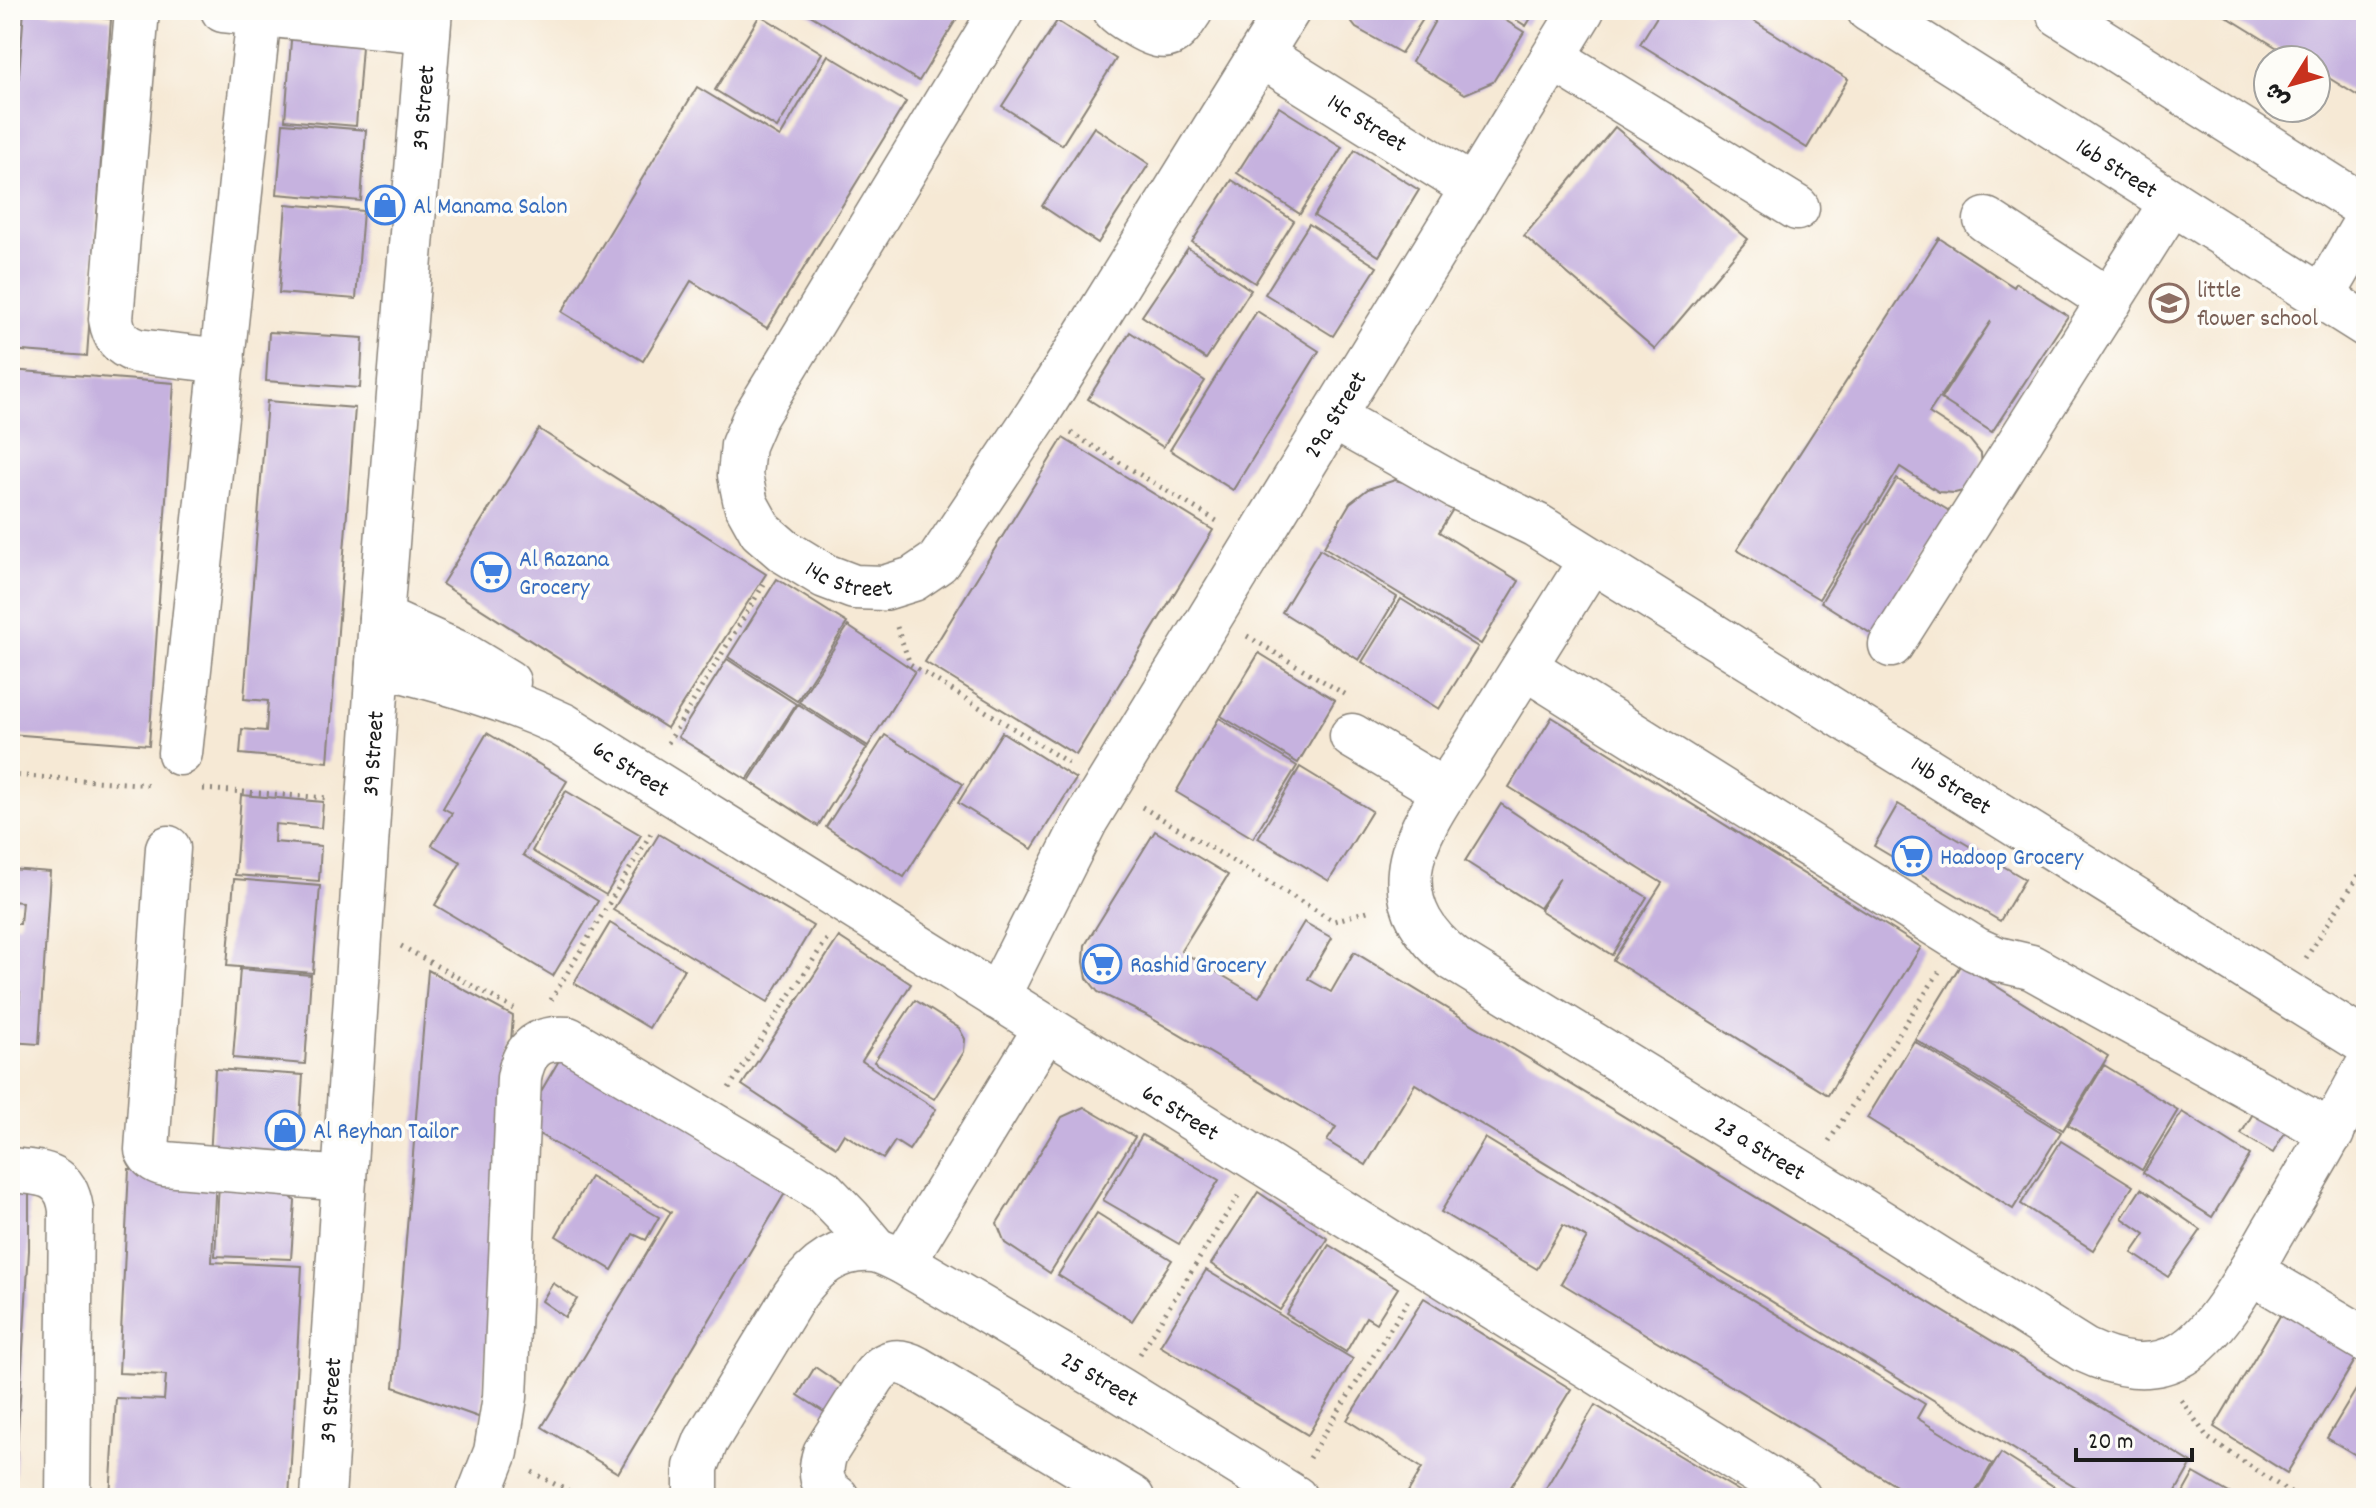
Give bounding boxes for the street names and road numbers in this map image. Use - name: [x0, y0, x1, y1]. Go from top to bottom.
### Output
- street label: 39 Street: [405, 64, 446, 152]
- street label: 14c Street: [1320, 87, 1413, 163]
- street label: 16b Street: [2068, 131, 2163, 209]
- street label: 29a Street: [1297, 366, 1377, 466]
- street label: 14c Street: [797, 554, 897, 608]
- street label: 39 Street: [355, 710, 395, 798]
- street label: 6c Street: [585, 733, 675, 808]
- street label: 14b Street: [1903, 749, 1997, 825]
- street label: 6c Street: [1134, 1077, 1225, 1151]
- street label: 23 a Street: [1706, 1109, 1811, 1191]
- street label: 25 Street: [1053, 1344, 1144, 1417]
- street label: 39 Street: [313, 1356, 352, 1444]

